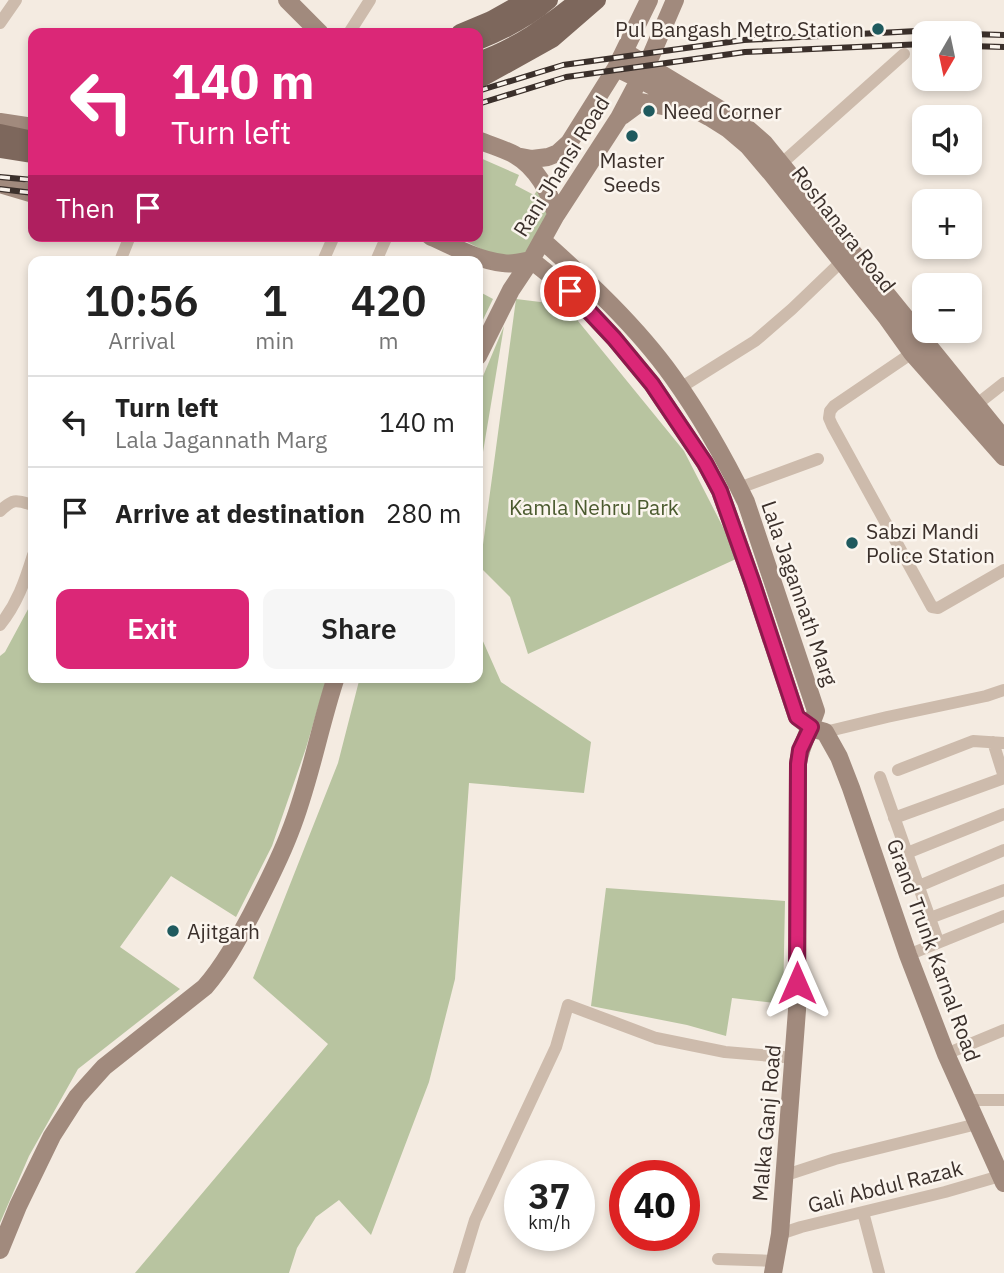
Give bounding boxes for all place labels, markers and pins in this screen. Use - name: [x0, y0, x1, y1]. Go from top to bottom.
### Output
- place label: Pul Bangash Metro Station: [615, 15, 864, 43]
- marker: Pul Bangash Metro Station: [870, 21, 886, 37]
- place label: Need Corner: [663, 97, 782, 125]
- marker: Need Corner: [641, 103, 657, 119]
- marker: Master Seeds: [624, 128, 640, 144]
- place label: Master Seeds: [600, 146, 665, 198]
- pin: [540, 261, 600, 321]
- place label: Sabzi Mandi Police Station: [866, 517, 995, 569]
- marker: Sabzi Mandi Police Station: [844, 535, 860, 551]
- place label: Ajitgarh: [187, 917, 260, 945]
- marker: Ajitgarh: [165, 923, 181, 939]

